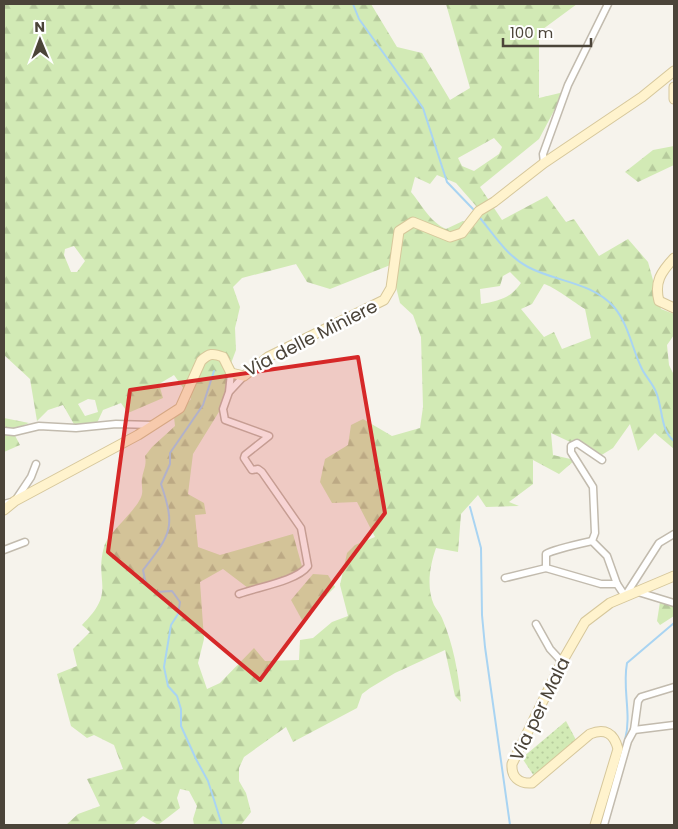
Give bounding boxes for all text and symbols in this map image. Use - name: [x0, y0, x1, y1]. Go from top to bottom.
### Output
- north arrow: [15, 15, 65, 65]
- scale bar: [503, 15, 590, 47]
- text: N: [34, 17, 45, 37]
- text: 100 m: [510, 22, 553, 43]
- street label: Via delle Miniere: [240, 293, 382, 382]
- street label: Via per Mala: [504, 653, 575, 765]

